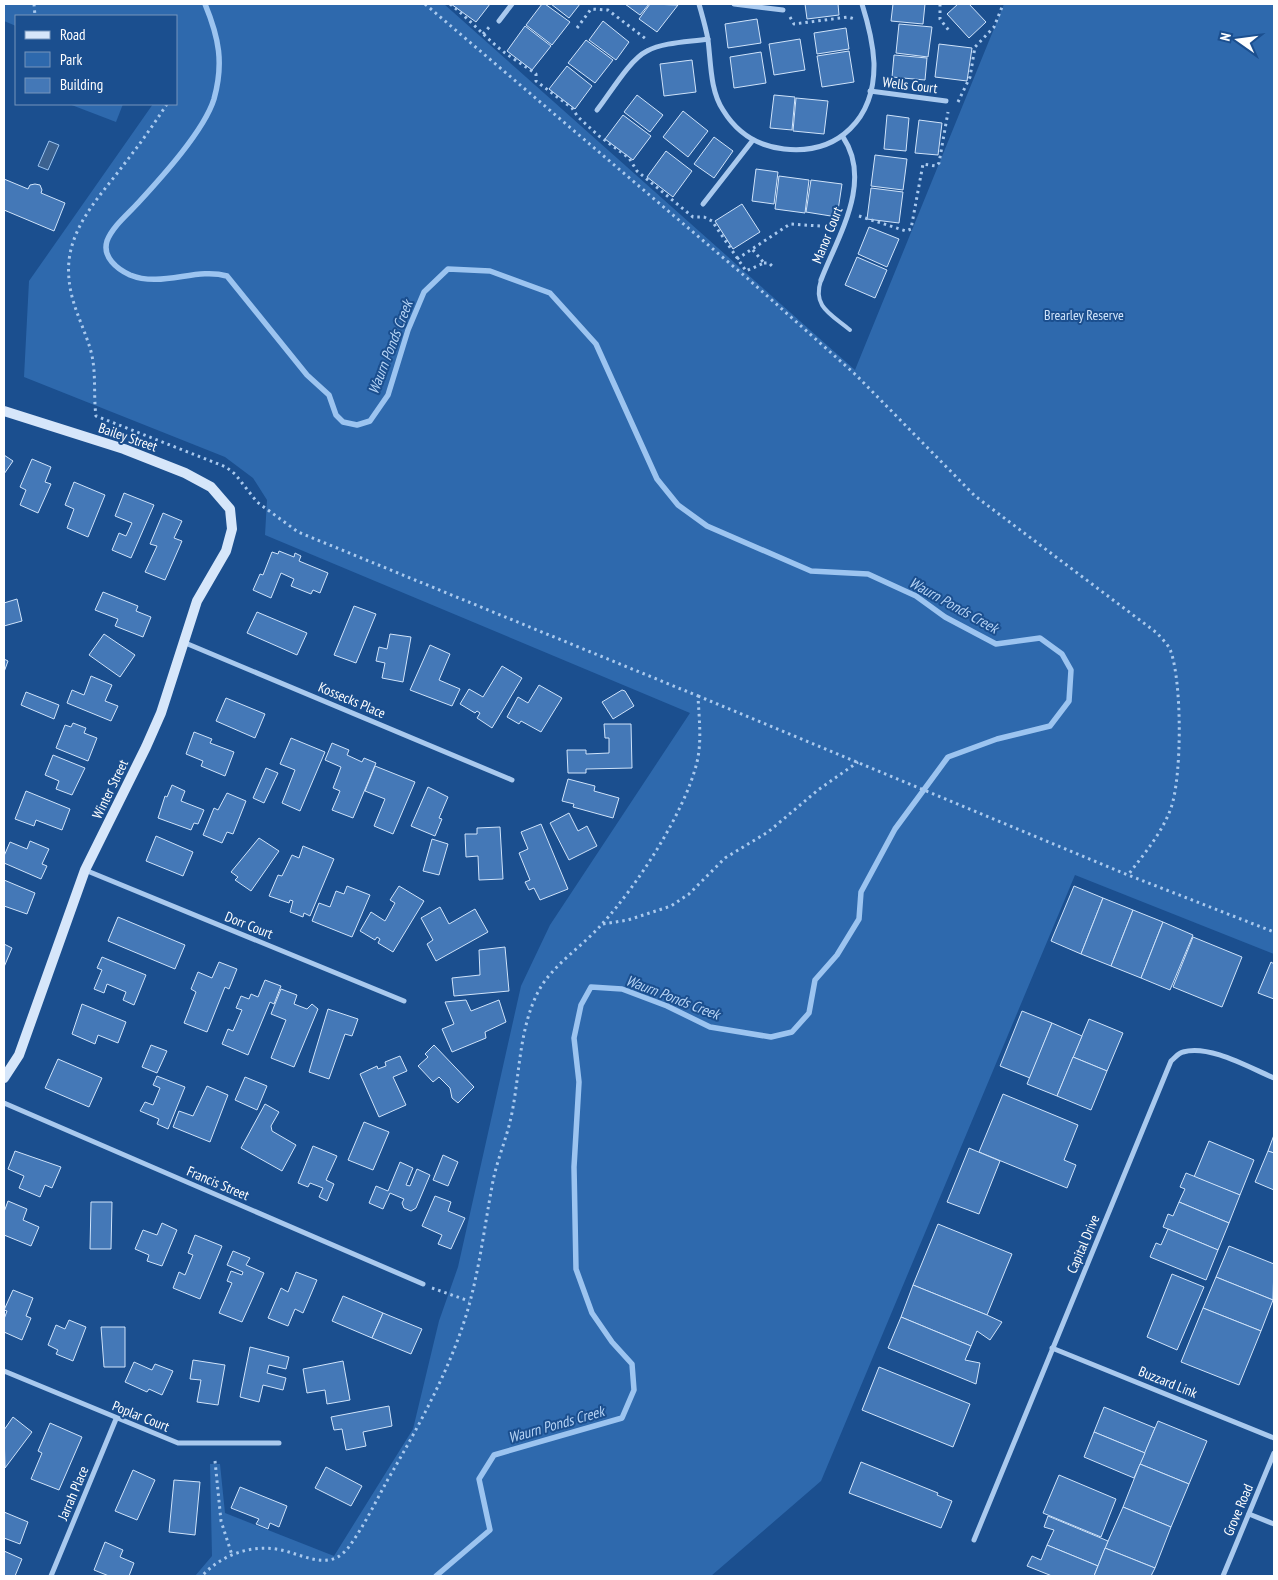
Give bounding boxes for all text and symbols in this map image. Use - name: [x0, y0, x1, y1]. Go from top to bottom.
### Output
- legend: [15, 15, 178, 105]
- north arrow: [1213, 15, 1263, 65]
- text: Road: [60, 25, 86, 44]
- text: N: [1216, 31, 1235, 43]
- text: Park: [60, 50, 82, 69]
- street label: Wells Court: [882, 73, 939, 97]
- text: Building: [60, 75, 103, 94]
- street label: Manor Court: [807, 204, 847, 266]
- water label: Waurn Ponds Creek: [363, 295, 417, 397]
- park label: Brearley Reserve: [1044, 306, 1124, 324]
- street label: Bailey Street: [96, 419, 160, 455]
- water label: Waurn Ponds Creek: [906, 573, 1004, 638]
- street label: Kossecks Place: [316, 678, 389, 722]
- street label: Winter Street: [88, 756, 132, 822]
- street label: Dorr Court: [222, 907, 276, 943]
- water label: Waurn Ponds Creek: [623, 970, 725, 1024]
- street label: Francis Street: [184, 1162, 252, 1204]
- street label: Capital Drive: [1063, 1212, 1103, 1276]
- street label: Buzzard Link: [1136, 1362, 1200, 1402]
- street label: Poplar Court: [110, 1396, 172, 1436]
- water label: Waurn Ponds Creek: [506, 1401, 608, 1447]
- street label: Jarrah Place: [53, 1463, 93, 1524]
- street label: Grove Road: [1219, 1481, 1257, 1539]

